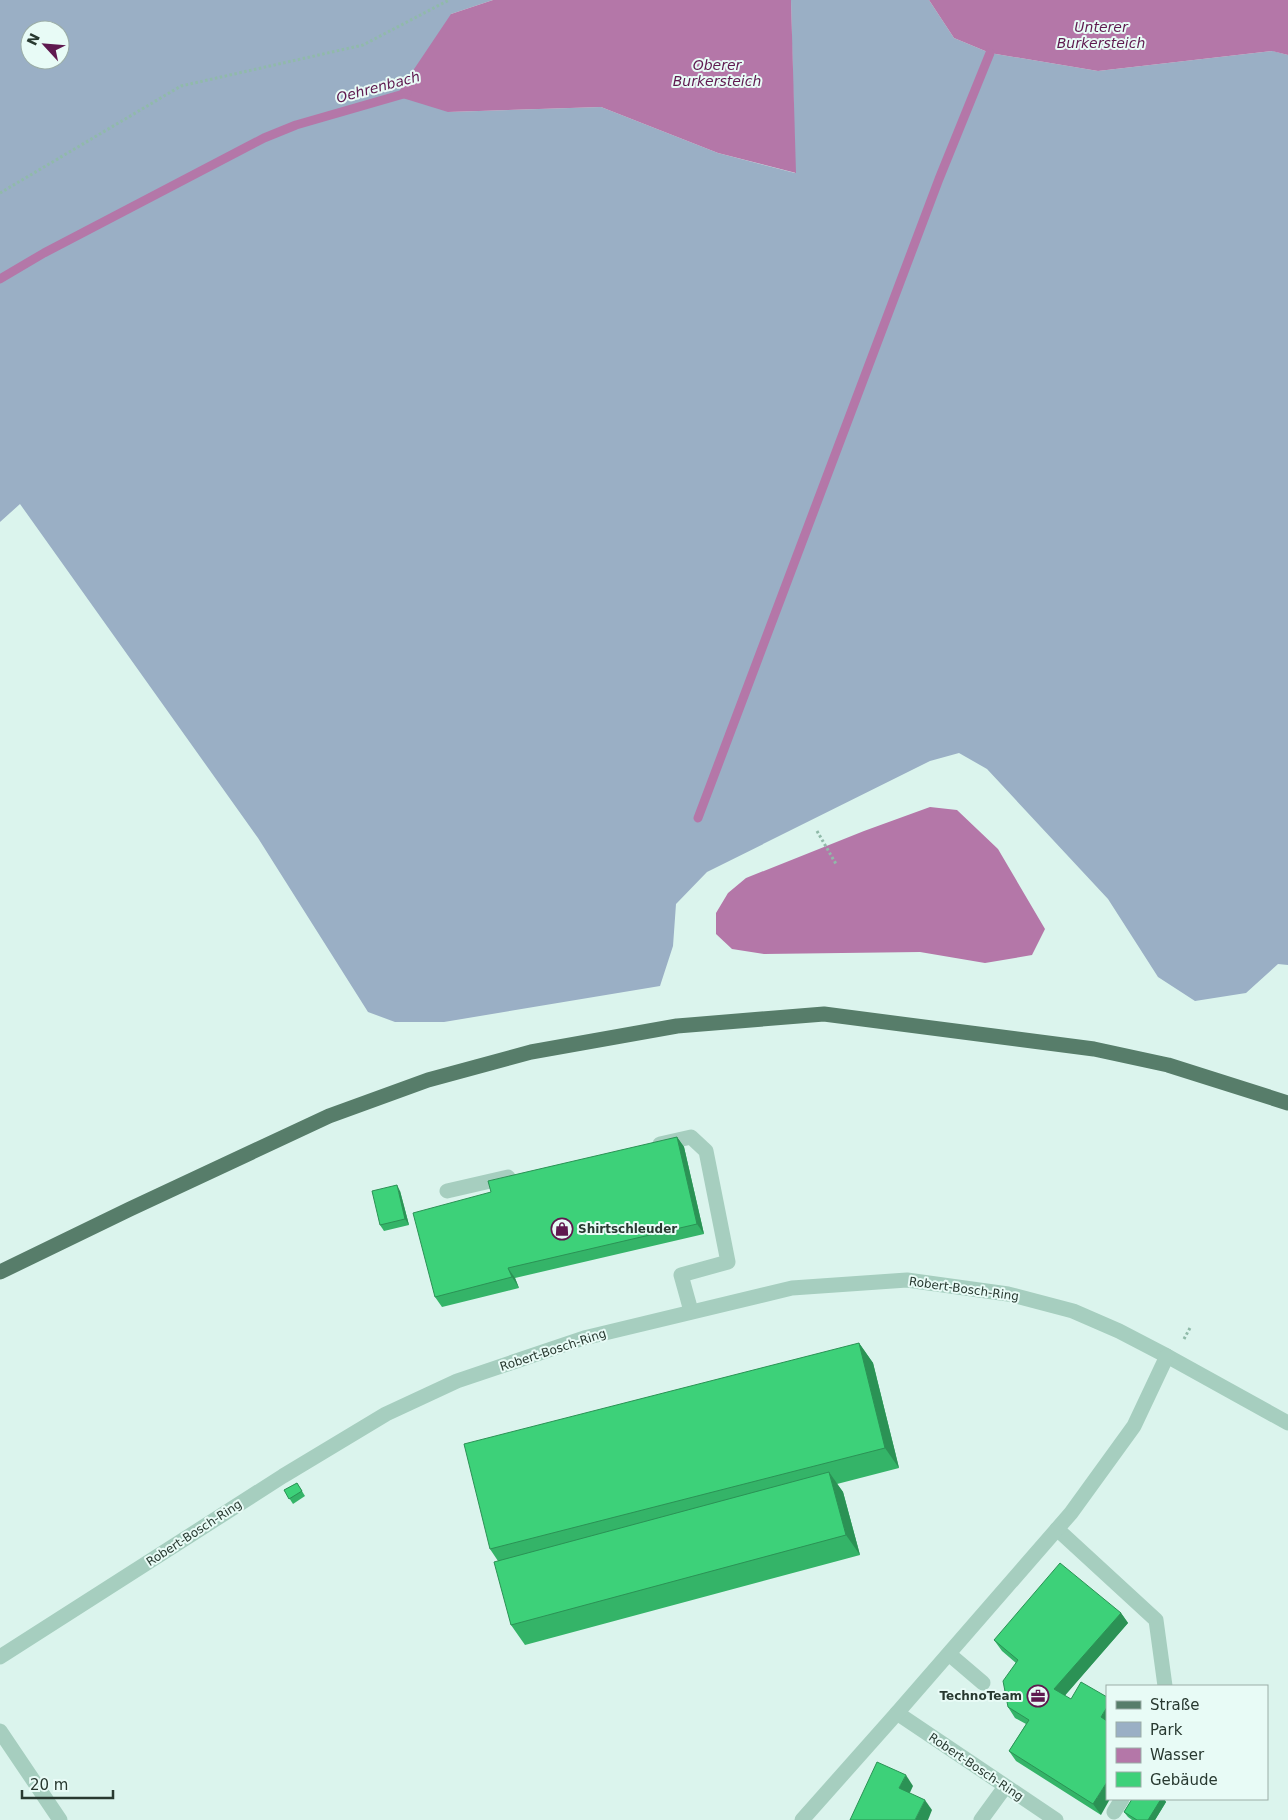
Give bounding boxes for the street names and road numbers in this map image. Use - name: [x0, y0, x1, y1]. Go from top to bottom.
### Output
- street label: Robert-Bosch-Ring: [908, 1274, 1020, 1304]
- street label: Robert-Bosch-Ring: [498, 1326, 608, 1374]
- street label: Robert-Bosch-Ring: [144, 1497, 244, 1569]
- street label: Robert-Bosch-Ring: [926, 1730, 1026, 1804]

